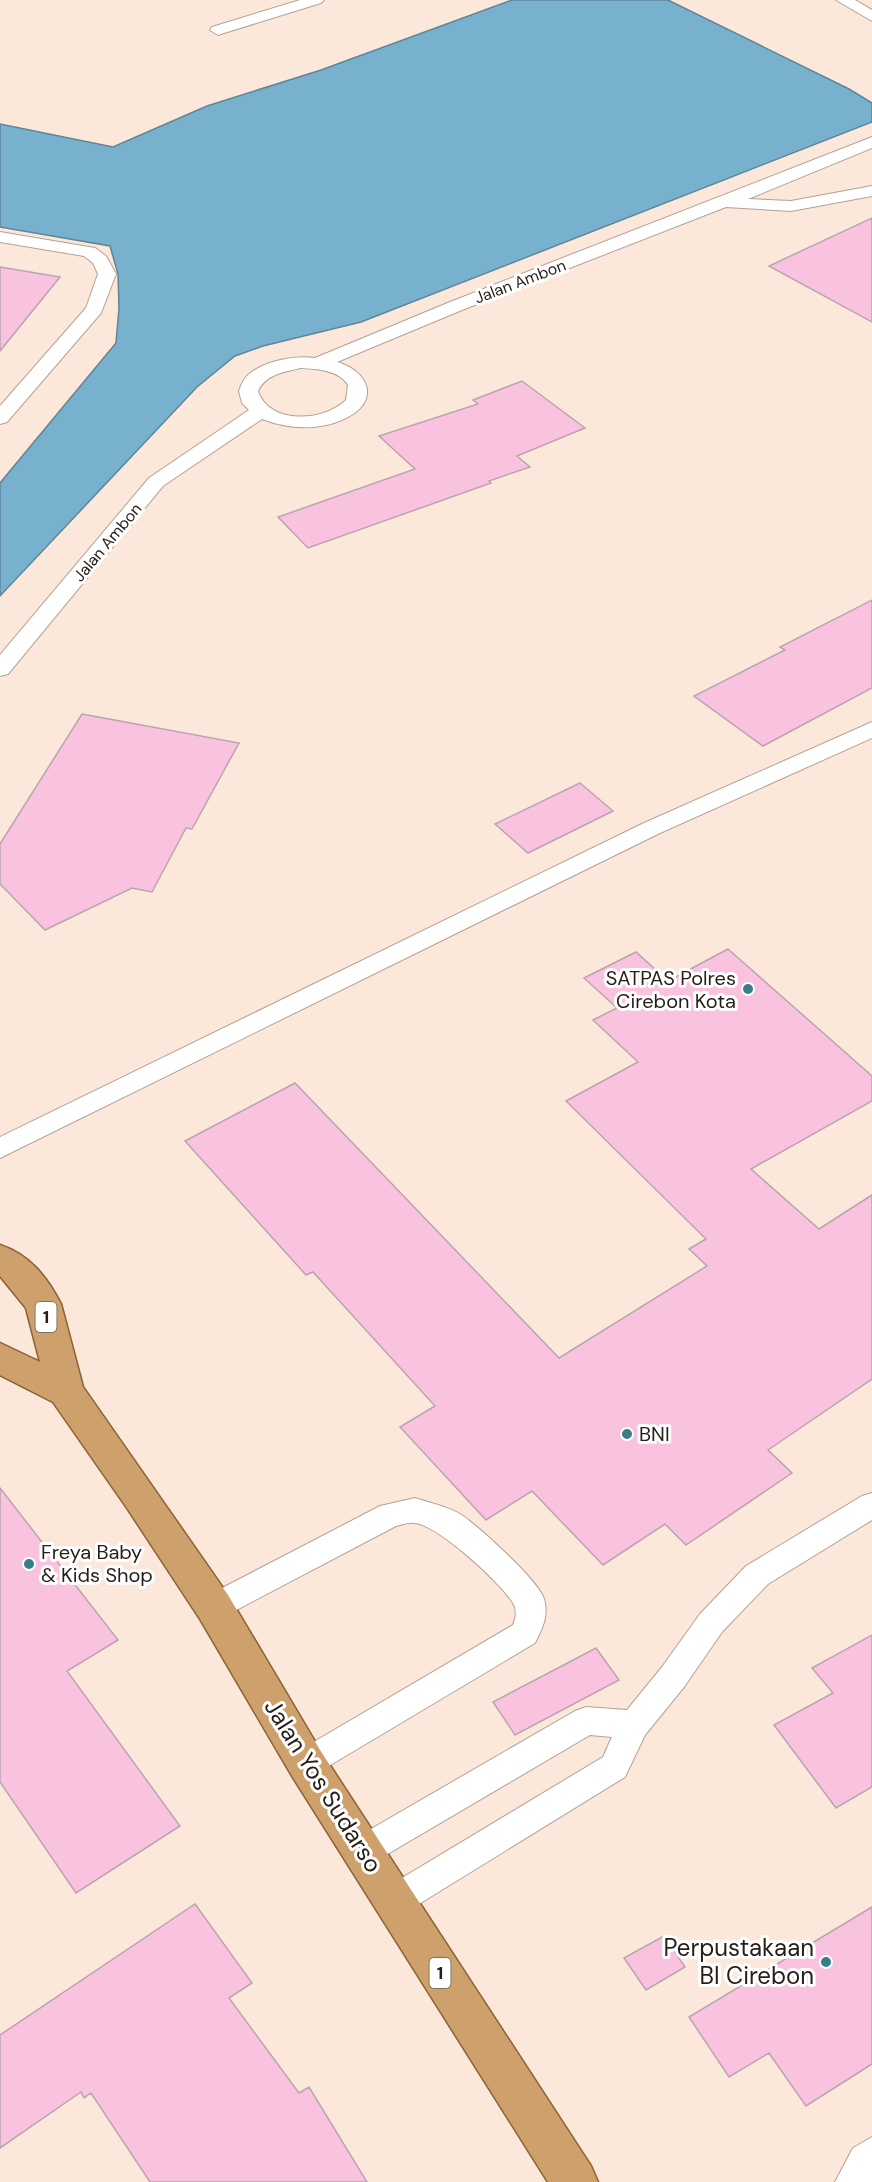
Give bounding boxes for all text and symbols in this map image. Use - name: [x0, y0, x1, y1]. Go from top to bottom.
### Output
- street label: Jalan Ambon: [472, 254, 569, 308]
- street label: Jalan Ambon: [68, 499, 146, 586]
- place label: SATPAS Polres Cirebon Kota: [606, 965, 736, 1014]
- marker: SATPAS Polres Cirebon Kota: [741, 982, 755, 996]
- road number: 1: [36, 1302, 57, 1332]
- place label: BNI: [639, 1421, 670, 1447]
- marker: BNI: [620, 1427, 634, 1441]
- place label: Freya Baby & Kids Shop: [41, 1539, 153, 1588]
- marker: Freya Baby & Kids Shop: [22, 1557, 36, 1571]
- street label: Jalan Yos Sudarso: [258, 1693, 389, 1878]
- place label: Perpustakaan BI Cirebon: [664, 1932, 814, 1991]
- marker: Perpustakaan BI Cirebon: [819, 1955, 833, 1969]
- road number: 1: [430, 1958, 450, 1988]

